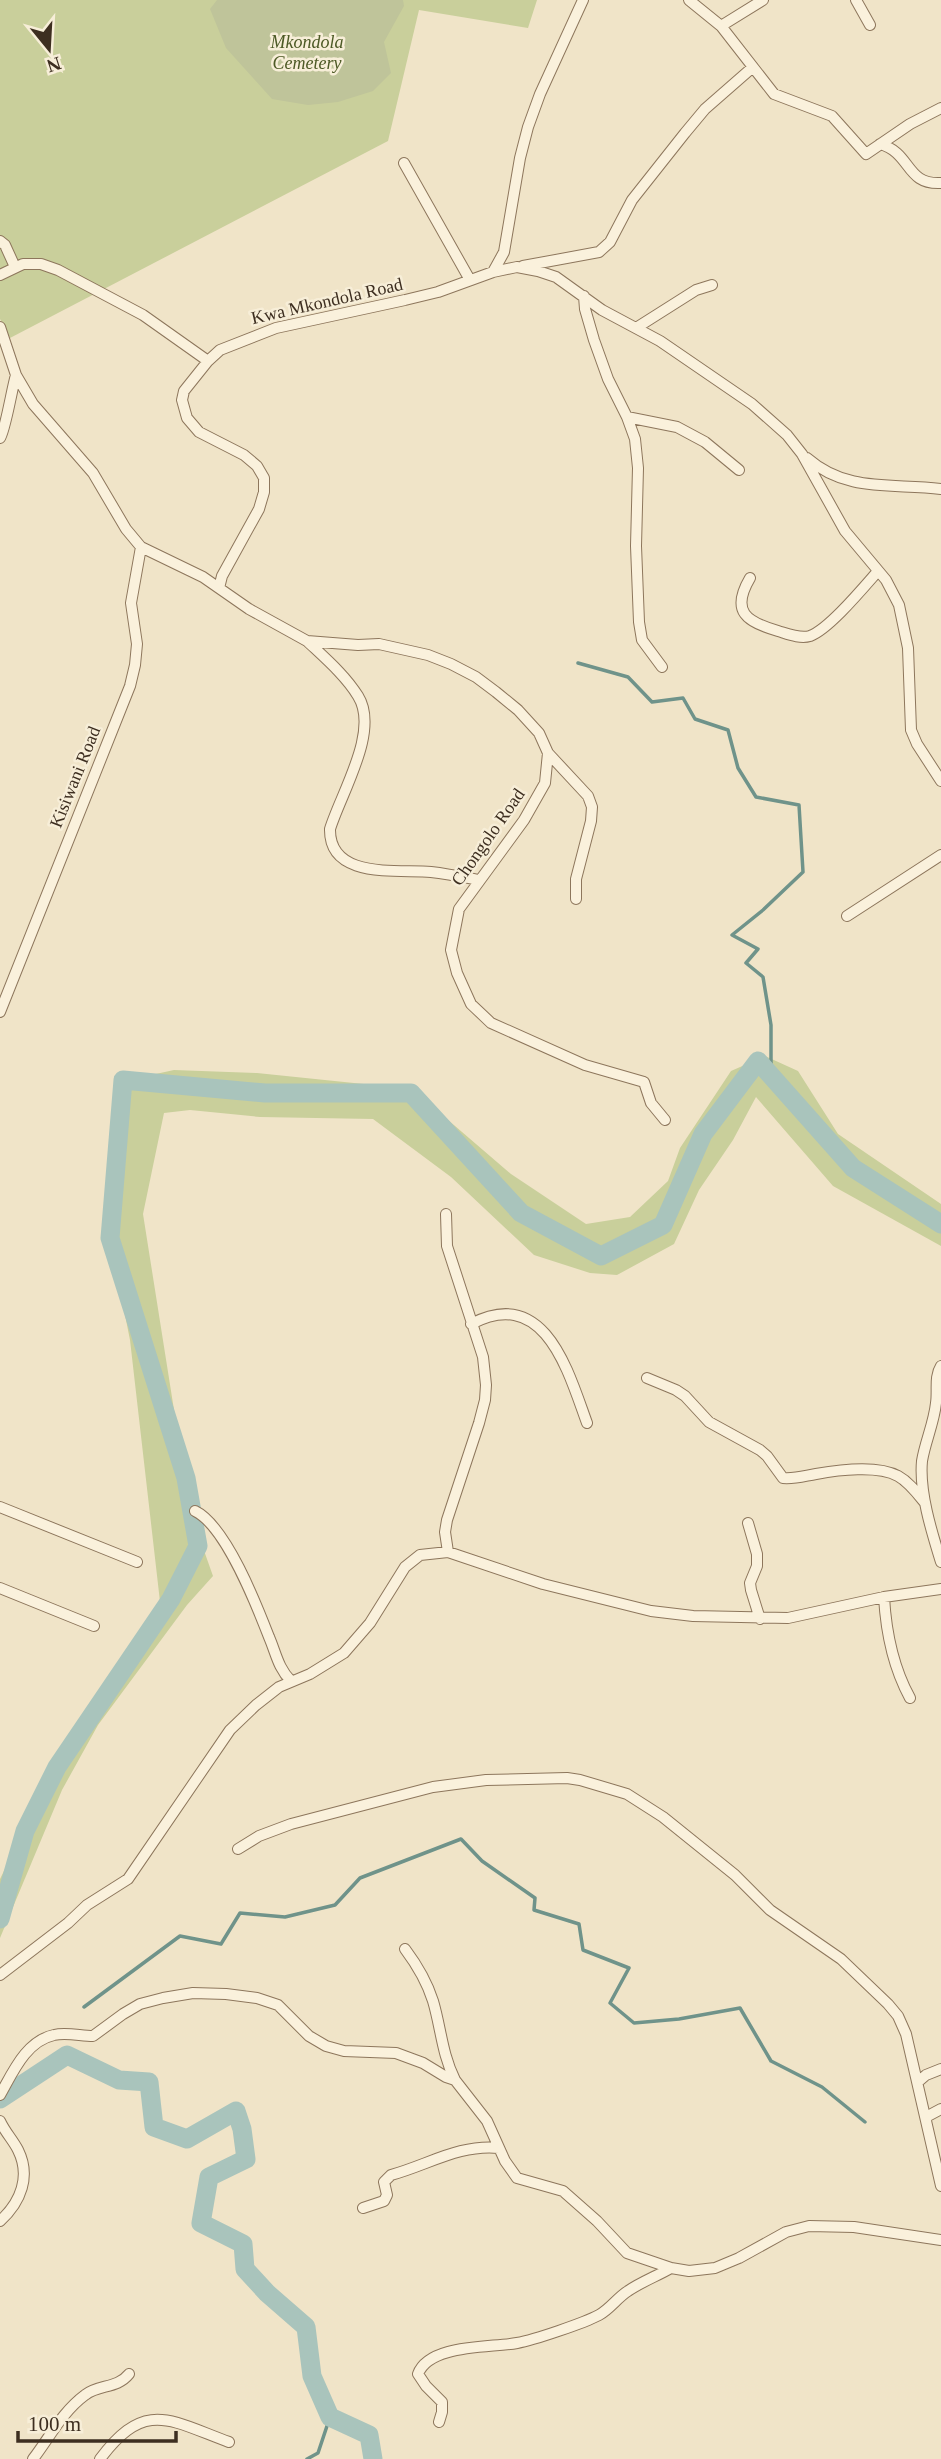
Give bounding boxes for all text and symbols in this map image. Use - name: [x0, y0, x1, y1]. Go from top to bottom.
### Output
- north arrow: [14, 14, 84, 84]
- park label: Mkondola Cemetery: [270, 32, 343, 73]
- text: N: [44, 53, 64, 77]
- street label: Kwa Mkondola Road: [249, 274, 405, 328]
- street label: Kisiwani Road: [46, 723, 104, 831]
- street label: Chongolo Road: [447, 785, 529, 889]
- scale bar: [18, 2400, 175, 2444]
- text: 100 m: [28, 2412, 81, 2436]

